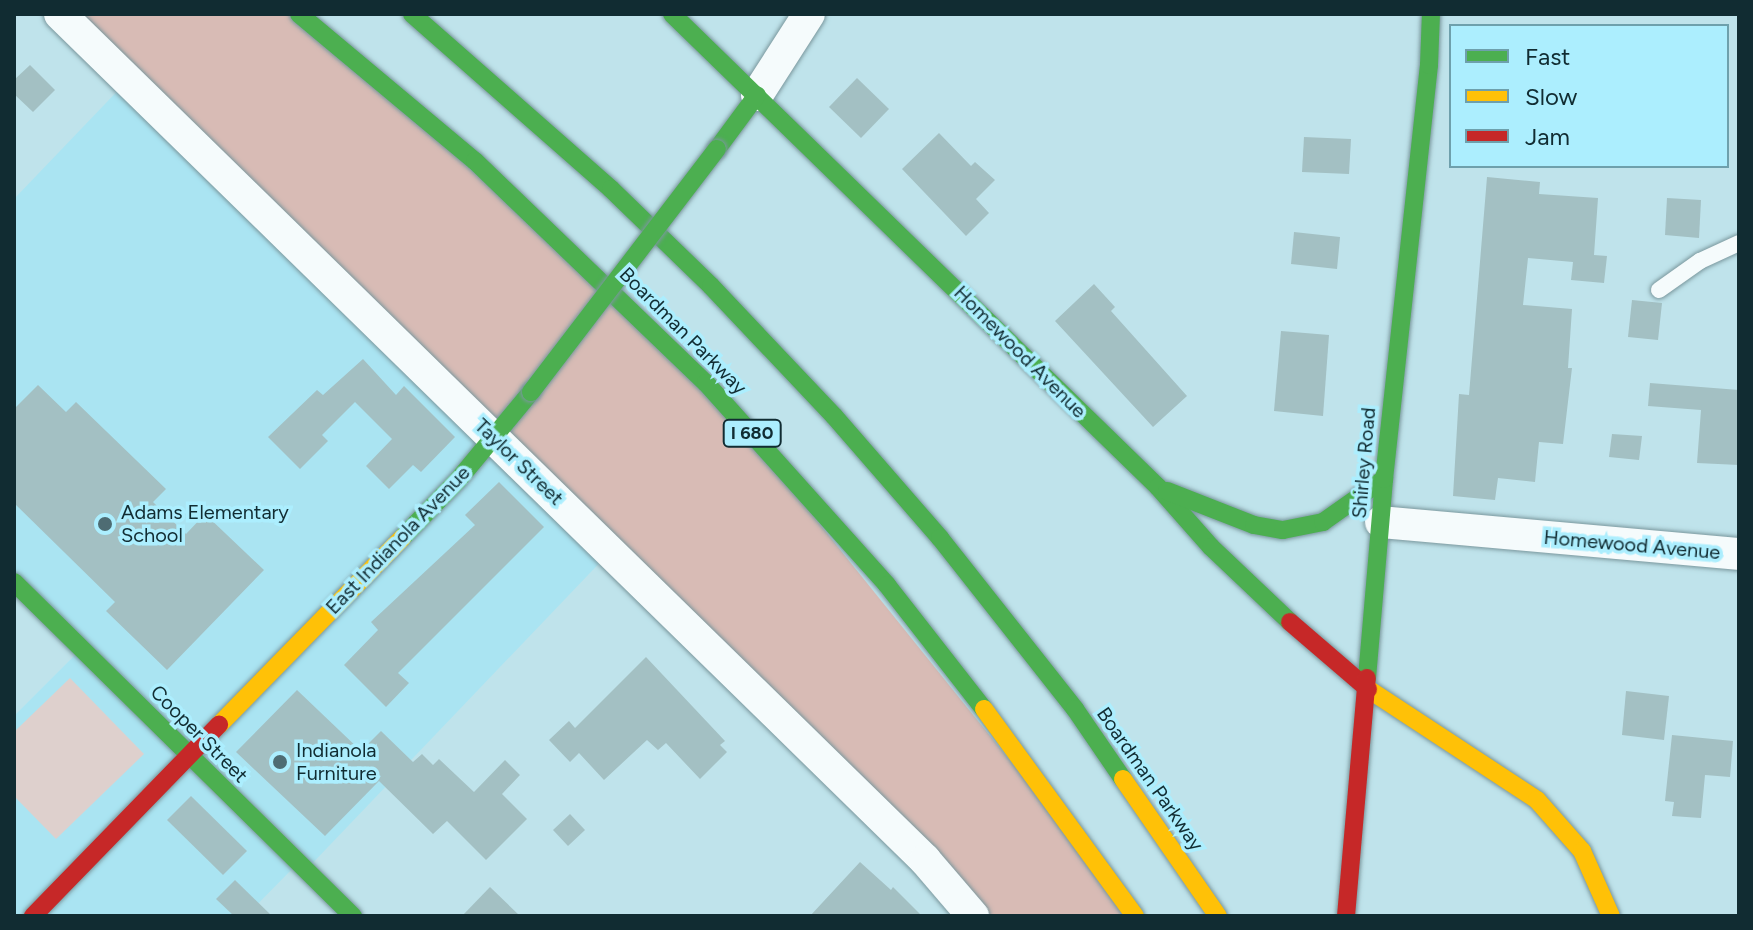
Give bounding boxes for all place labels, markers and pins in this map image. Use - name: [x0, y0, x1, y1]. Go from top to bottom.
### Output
- place label: Adams Elementary School: [121, 500, 289, 547]
- marker: Adams Elementary School: [96, 515, 114, 533]
- place label: Indianola Furniture: [296, 738, 377, 785]
- marker: Indianola Furniture: [271, 753, 289, 771]

